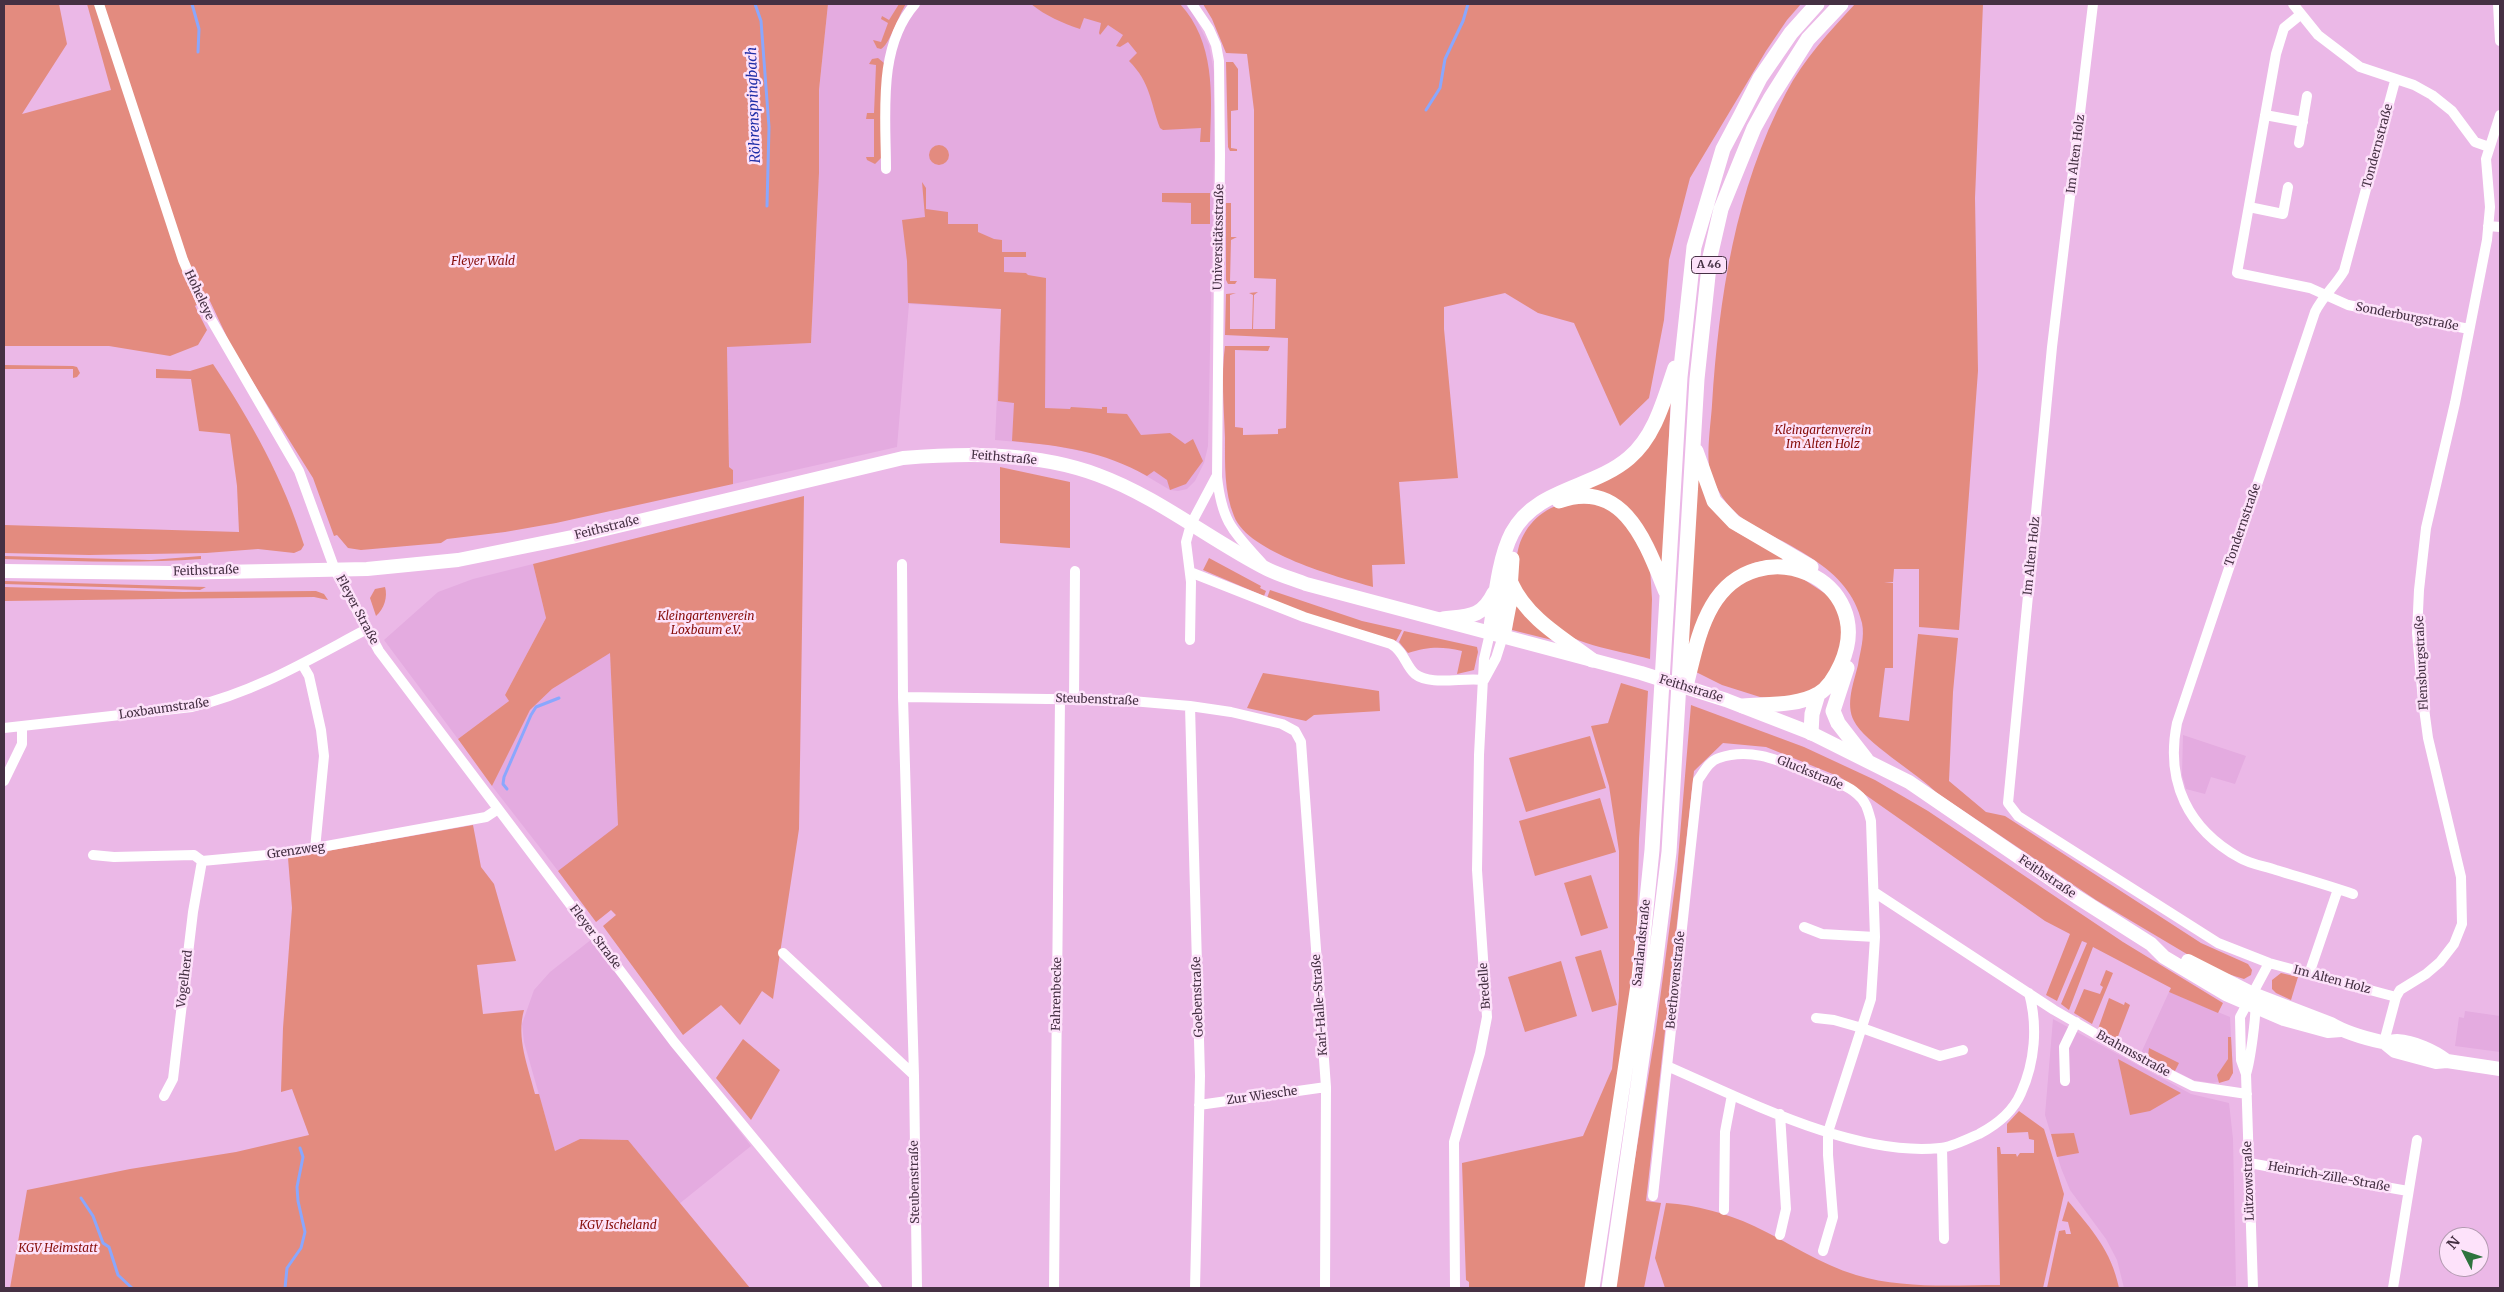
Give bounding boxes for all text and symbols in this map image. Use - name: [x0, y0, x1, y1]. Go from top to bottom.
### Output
- water label: Röhrenspringbach: [744, 47, 764, 163]
- street label: Tondernstraße: [2360, 102, 2396, 190]
- street label: Im Alten Holz: [2064, 114, 2088, 194]
- street label: Universitätsstraße: [1211, 184, 1227, 290]
- park label: Fleyer Wald: [451, 255, 515, 269]
- road number: A 46: [1692, 256, 1726, 274]
- street label: Hoheleye: [181, 268, 217, 322]
- street label: Sonderburgstraße: [2354, 300, 2460, 334]
- park label: Kleingartenverein Im Alten Holz: [1774, 424, 1872, 452]
- street label: Feithstraße: [971, 448, 1037, 468]
- street label: Tondernstraße: [2222, 482, 2264, 568]
- street label: Feithstraße: [573, 513, 641, 543]
- street label: Im Alten Holz: [2021, 516, 2043, 596]
- street label: Feithstraße: [173, 563, 239, 579]
- street label: Fleyer Straße: [333, 573, 381, 647]
- park label: Kleingartenverein Loxbaum e.V.: [657, 610, 755, 638]
- street label: Flensburgstraße: [2412, 615, 2432, 711]
- street label: Feithstraße: [1657, 672, 1725, 706]
- street label: Steubenstraße: [1055, 691, 1139, 709]
- street label: Loxbaumstraße: [118, 696, 210, 722]
- street label: Gluckstraße: [1775, 753, 1845, 793]
- street label: Grenzweg: [266, 840, 326, 862]
- street label: Feithstraße: [2016, 853, 2078, 901]
- street label: Saarlandstraße: [1630, 899, 1654, 987]
- street label: Fleyer Straße: [566, 902, 624, 972]
- street label: Beethovenstraße: [1664, 930, 1688, 1030]
- street label: Vogelherd: [174, 949, 196, 1009]
- street label: Karl-Halle-Straße: [1309, 954, 1331, 1056]
- street label: Goebenstraße: [1189, 956, 1207, 1038]
- street label: Fahrenbecke: [1049, 957, 1065, 1031]
- street label: Bredelle: [1476, 962, 1494, 1010]
- street label: Im Alten Holz: [2292, 963, 2372, 997]
- street label: Brahmsstraße: [2094, 1028, 2172, 1080]
- street label: Zur Wiesche: [1226, 1084, 1298, 1108]
- street label: Steubenstraße: [907, 1140, 923, 1224]
- street label: Lützowstraße: [2240, 1141, 2258, 1221]
- street label: Heinrich-Zille-Straße: [2267, 1159, 2391, 1195]
- park label: KGV Ischeland: [579, 1219, 657, 1233]
- north arrow: [2439, 1227, 2489, 1277]
- text: N: [2443, 1233, 2464, 1253]
- park label: KGV Heimstatt: [18, 1242, 98, 1256]

